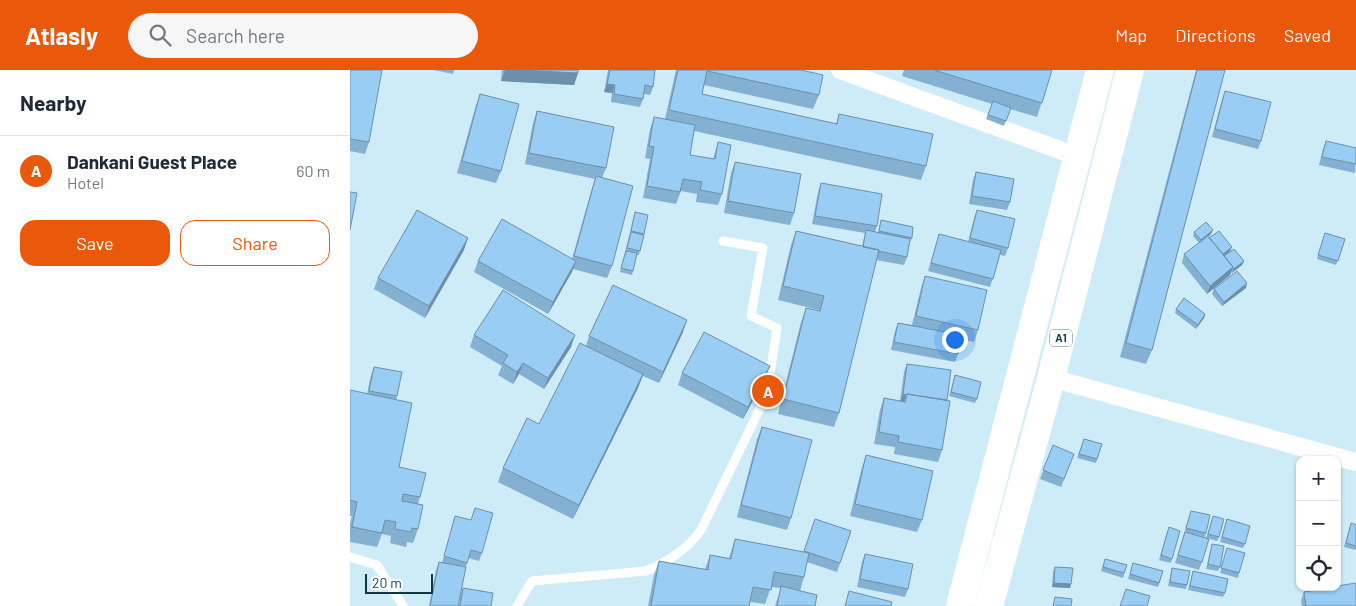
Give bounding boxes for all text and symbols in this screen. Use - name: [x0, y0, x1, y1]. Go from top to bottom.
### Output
- search box: [128, 13, 478, 58]
- text: Atlasly: [25, 21, 98, 50]
- icon: search: [146, 21, 174, 49]
- text: Search here: [186, 24, 285, 47]
- text: Map: [1115, 24, 1147, 46]
- text: Directions: [1175, 24, 1256, 46]
- text: Saved: [1284, 24, 1331, 46]
- text: Nearby: [20, 90, 86, 115]
- text: Dankani Guest Place: [67, 150, 237, 173]
- text: A: [31, 161, 41, 180]
- text: 60 m: [296, 161, 330, 180]
- text: Hotel: [67, 173, 104, 192]
- button: Save: [20, 220, 170, 266]
- button: Share: [180, 220, 330, 266]
- your location: [942, 327, 968, 353]
- road number: A1: [1050, 330, 1072, 346]
- pin: A: [752, 372, 784, 410]
- map controls: [1296, 456, 1341, 591]
- button: +: [1296, 456, 1341, 501]
- button: −: [1296, 501, 1341, 546]
- button: locate: [1296, 546, 1341, 591]
- scale bar: [365, 571, 432, 594]
- text: 20 m: [372, 574, 402, 591]

